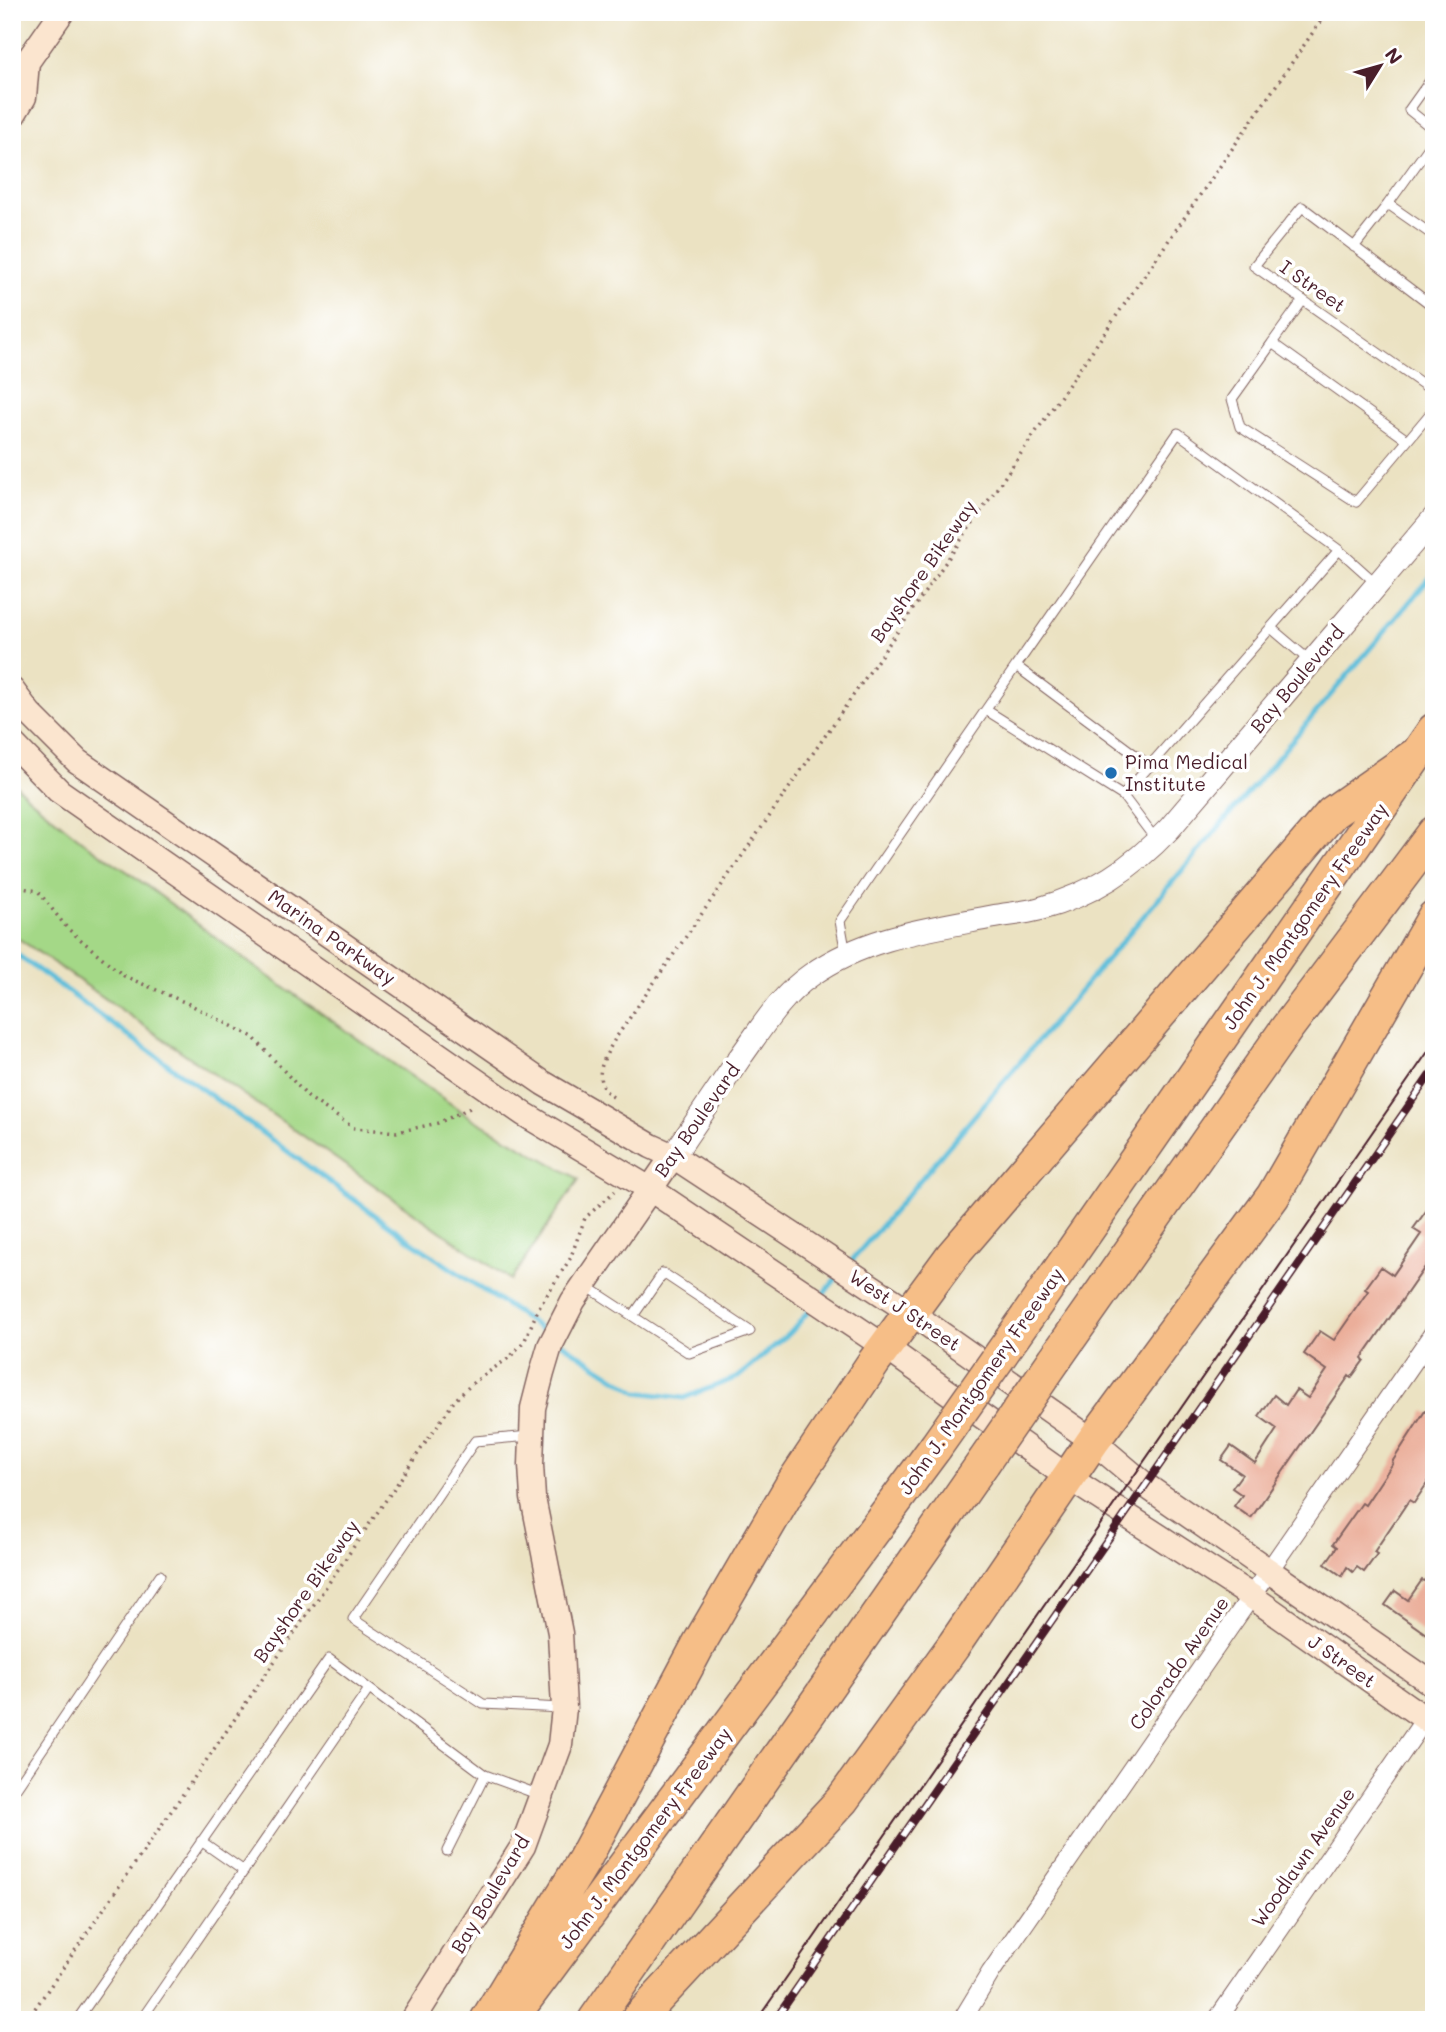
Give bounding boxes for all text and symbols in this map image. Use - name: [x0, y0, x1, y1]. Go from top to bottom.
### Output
- north arrow: [1344, 32, 1414, 102]
- text: N: [1380, 42, 1408, 69]
- street label: I Street: [1275, 254, 1351, 317]
- street label: Bayshore Bikeway: [864, 495, 981, 647]
- street label: Bay Boulevard: [1244, 620, 1349, 738]
- place label: Pima Medical Institute: [1125, 749, 1248, 796]
- marker: Pima Medical Institute: [1103, 765, 1119, 781]
- street label: John J. Montgomery Freeway: [1217, 797, 1393, 1034]
- street label: Marina Parkway: [264, 883, 401, 990]
- street label: Bay Boulevard: [648, 1058, 745, 1181]
- street label: John J. Montgomery Freeway: [893, 1262, 1069, 1499]
- street label: West J Street: [845, 1263, 966, 1356]
- street label: Bayshore Bikeway: [247, 1515, 364, 1667]
- street label: Colorado Avenue: [1123, 1591, 1234, 1734]
- street label: J Street: [1304, 1628, 1381, 1693]
- street label: John J. Montgomery Freeway: [553, 1722, 736, 1954]
- street label: Woodlawn Avenue: [1245, 1782, 1360, 1931]
- street label: Bay Boulevard: [445, 1830, 535, 1957]

